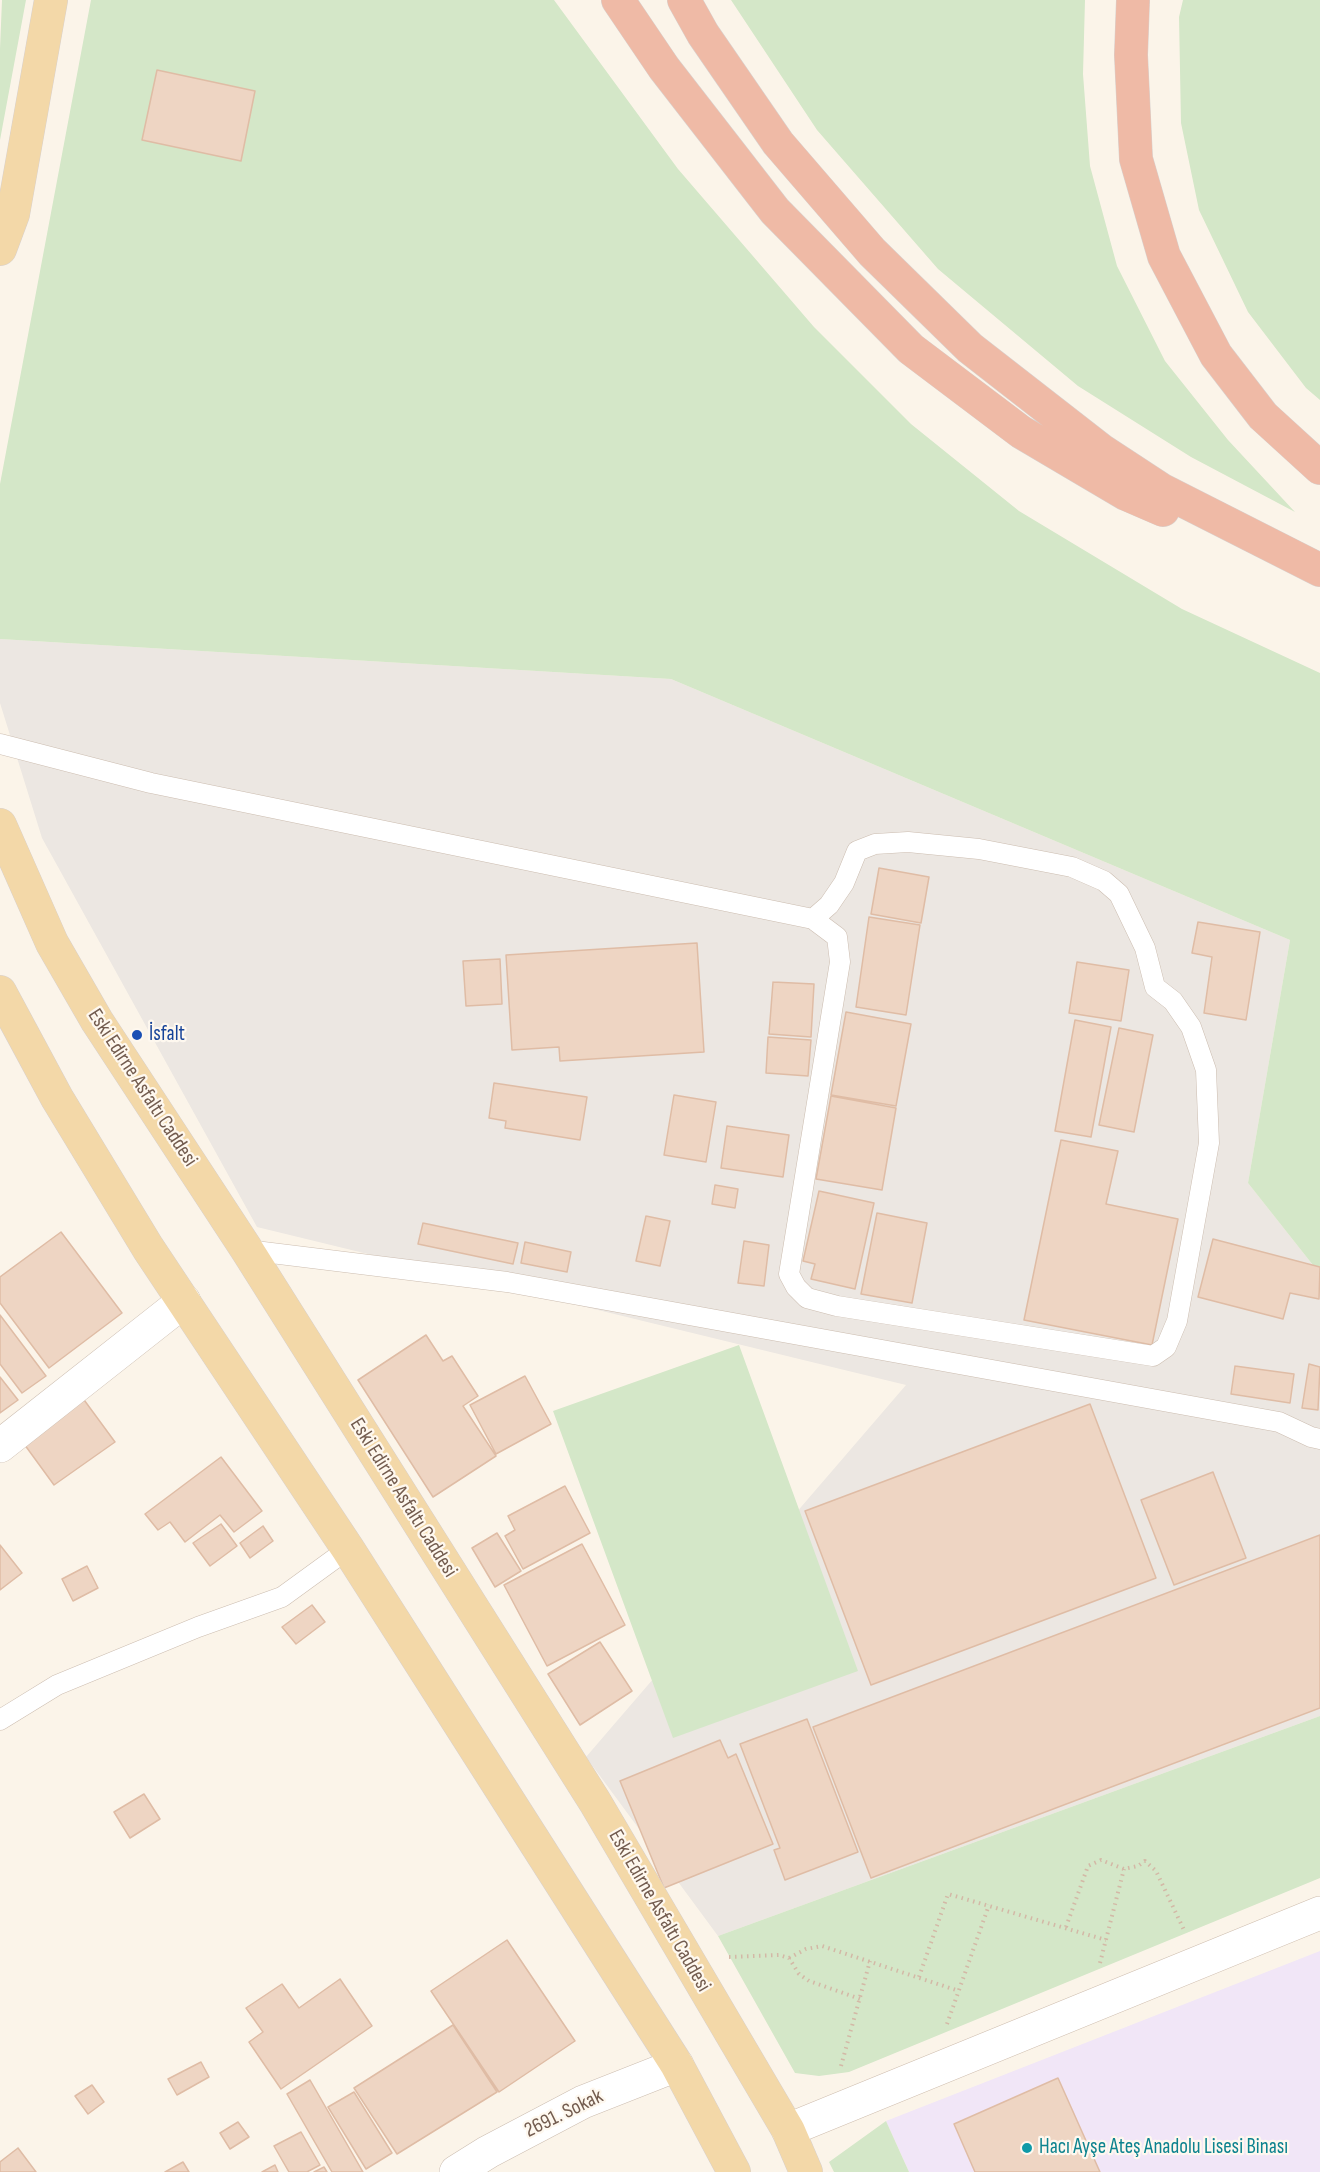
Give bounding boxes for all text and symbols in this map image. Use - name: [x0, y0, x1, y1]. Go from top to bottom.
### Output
- street label: Eski Edirne Asfaltı Caddesi: [82, 1004, 202, 1172]
- place label: İsfalt: [149, 1022, 185, 1048]
- marker: İsfalt: [130, 1028, 144, 1042]
- street label: Eski Edirne Asfaltı Caddesi: [344, 1414, 462, 1582]
- street label: Eski Edirne Asfaltı Caddesi: [602, 1826, 716, 1996]
- street label: 2691. Sokak: [521, 2084, 607, 2144]
- place label: Hacı Ayşe Ateş Anadolu Lisesi Binası: [1039, 2135, 1288, 2161]
- marker: Hacı Ayşe Ateş Anadolu Lisesi Binası: [1020, 2141, 1034, 2155]

